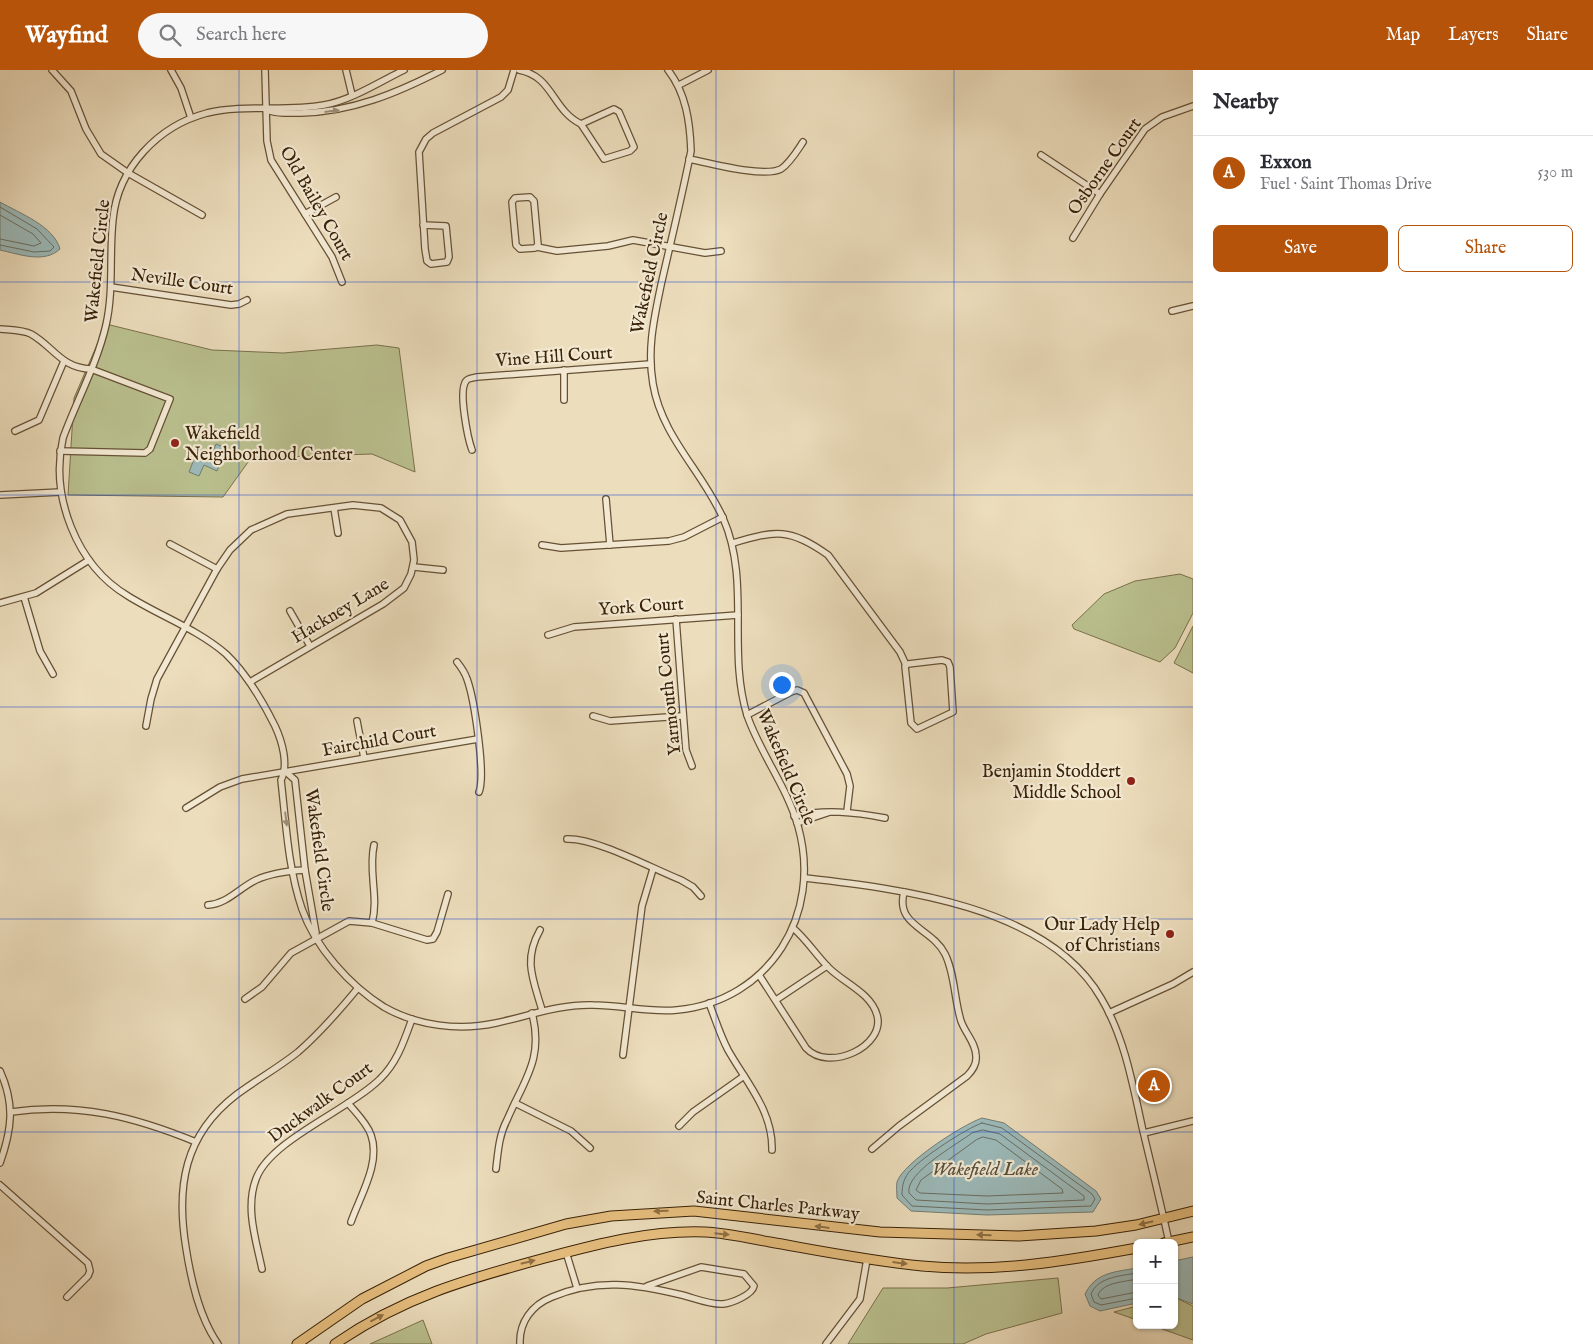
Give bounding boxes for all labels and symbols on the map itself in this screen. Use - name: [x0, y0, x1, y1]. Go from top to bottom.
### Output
- one-way arrow: [324, 107, 340, 115]
- street label: Osborne Court: [1063, 114, 1147, 220]
- street label: Old Bailey Court: [274, 142, 358, 265]
- street label: Wakefield Circle: [81, 198, 116, 324]
- street label: Wakefield Circle: [626, 210, 675, 336]
- street label: Neville Court: [129, 264, 234, 301]
- street label: Vine Hill Court: [494, 342, 613, 373]
- place label: Wakefield Neighborhood Center: [185, 423, 353, 467]
- marker: Wakefield Neighborhood Center: [169, 437, 181, 449]
- street label: Hackney Lane: [288, 573, 394, 649]
- street label: York Court: [598, 593, 685, 622]
- street label: Yarmouth Court: [652, 631, 687, 756]
- your location: [769, 672, 795, 698]
- street label: Wakefield Circle: [751, 706, 820, 829]
- street label: Fairchild Court: [320, 720, 438, 763]
- place label: Benjamin Stoddert Middle School: [982, 761, 1121, 805]
- marker: Benjamin Stoddert Middle School: [1125, 775, 1137, 787]
- street label: Wakefield Circle: [299, 787, 339, 913]
- one-way arrow: [282, 811, 290, 827]
- place label: Our Lady Help of Christians: [1044, 914, 1160, 958]
- marker: Our Lady Help of Christians: [1164, 928, 1176, 940]
- street label: Duckwalk Court: [264, 1058, 378, 1149]
- pin: A: [1138, 1067, 1170, 1105]
- water label: Wakefield Lake: [932, 1158, 1039, 1182]
- street label: Saint Charles Parkway: [695, 1186, 861, 1227]
- one-way arrow: [652, 1208, 668, 1216]
- one-way arrow: [1138, 1219, 1153, 1227]
- one-way arrow: [814, 1223, 830, 1231]
- one-way arrow: [715, 1230, 731, 1238]
- one-way arrow: [976, 1231, 992, 1239]
- one-way arrow: [521, 1258, 536, 1266]
- one-way arrow: [892, 1259, 908, 1267]
- one-way arrow: [370, 1314, 383, 1323]

